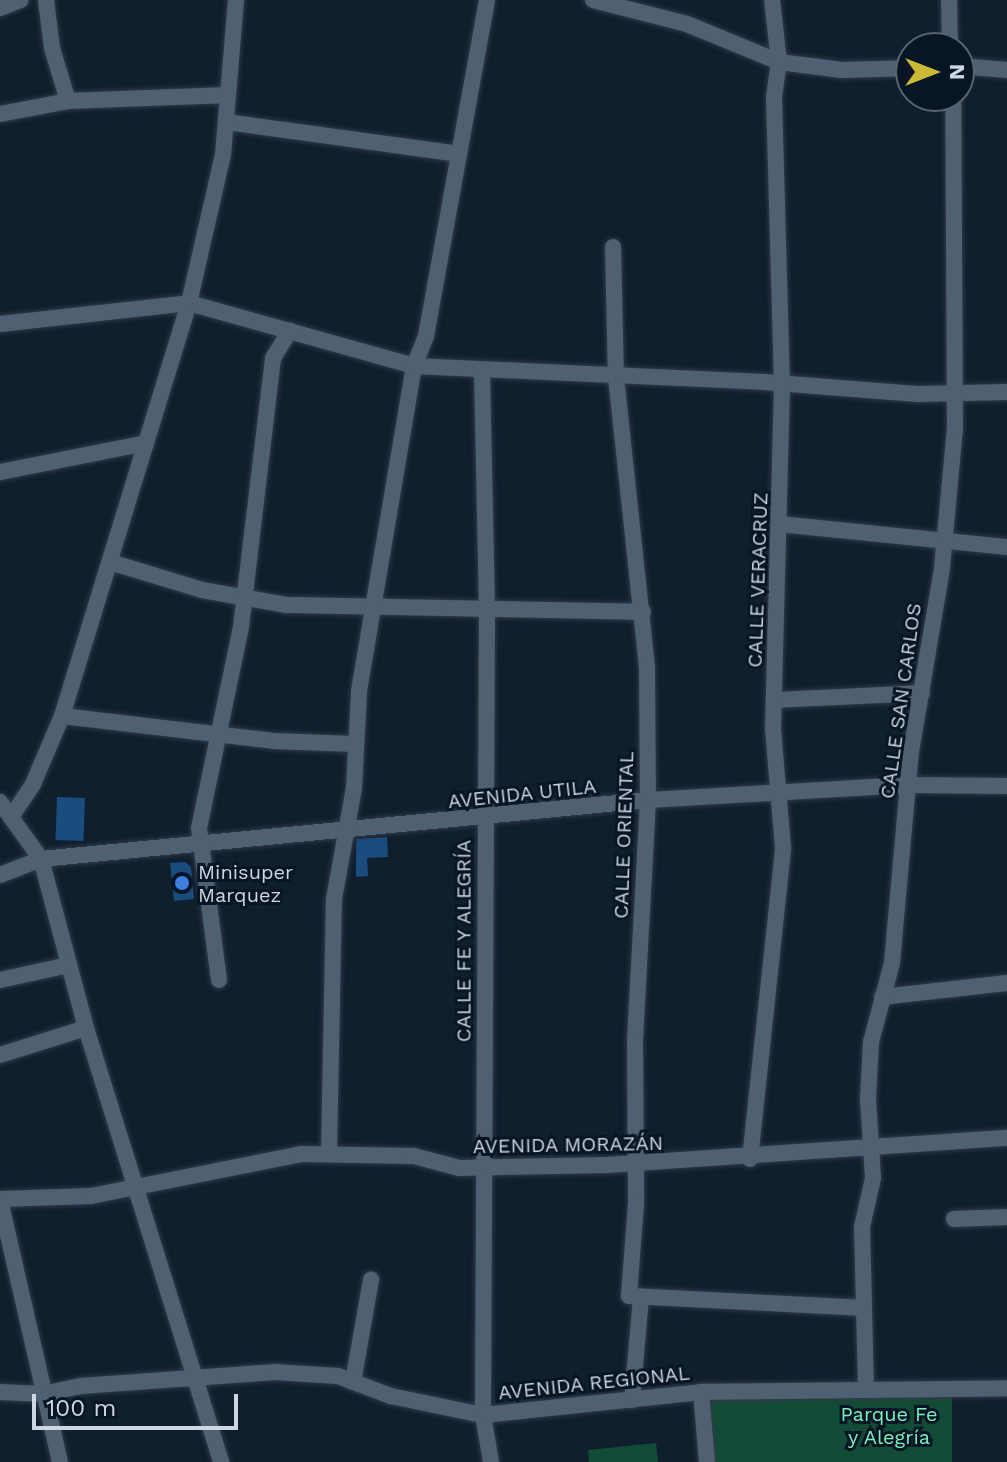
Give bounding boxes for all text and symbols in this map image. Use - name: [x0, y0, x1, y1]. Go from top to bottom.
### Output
- north arrow: [895, 32, 975, 112]
- text: N: [945, 64, 970, 80]
- street label: CALLE VERACRUZ: [743, 492, 773, 668]
- street label: CALLE SAN CARLOS: [875, 602, 927, 800]
- street label: CALLE ORIENTAL: [609, 751, 639, 919]
- street label: AVENIDA UTILA: [446, 774, 598, 814]
- street label: CALLE FE Y ALEGRÍA: [452, 839, 476, 1043]
- place label: Minisuper Marquez: [198, 860, 293, 907]
- marker: Minisuper Marquez: [173, 874, 191, 892]
- street label: AVENIDA MORAZÁN: [472, 1131, 664, 1159]
- street label: AVENIDA REGIONAL: [497, 1361, 691, 1405]
- scale bar: [36, 1378, 242, 1428]
- text: 100 m: [46, 1394, 116, 1422]
- park label: Parque Fe y Alegría: [840, 1403, 938, 1450]

